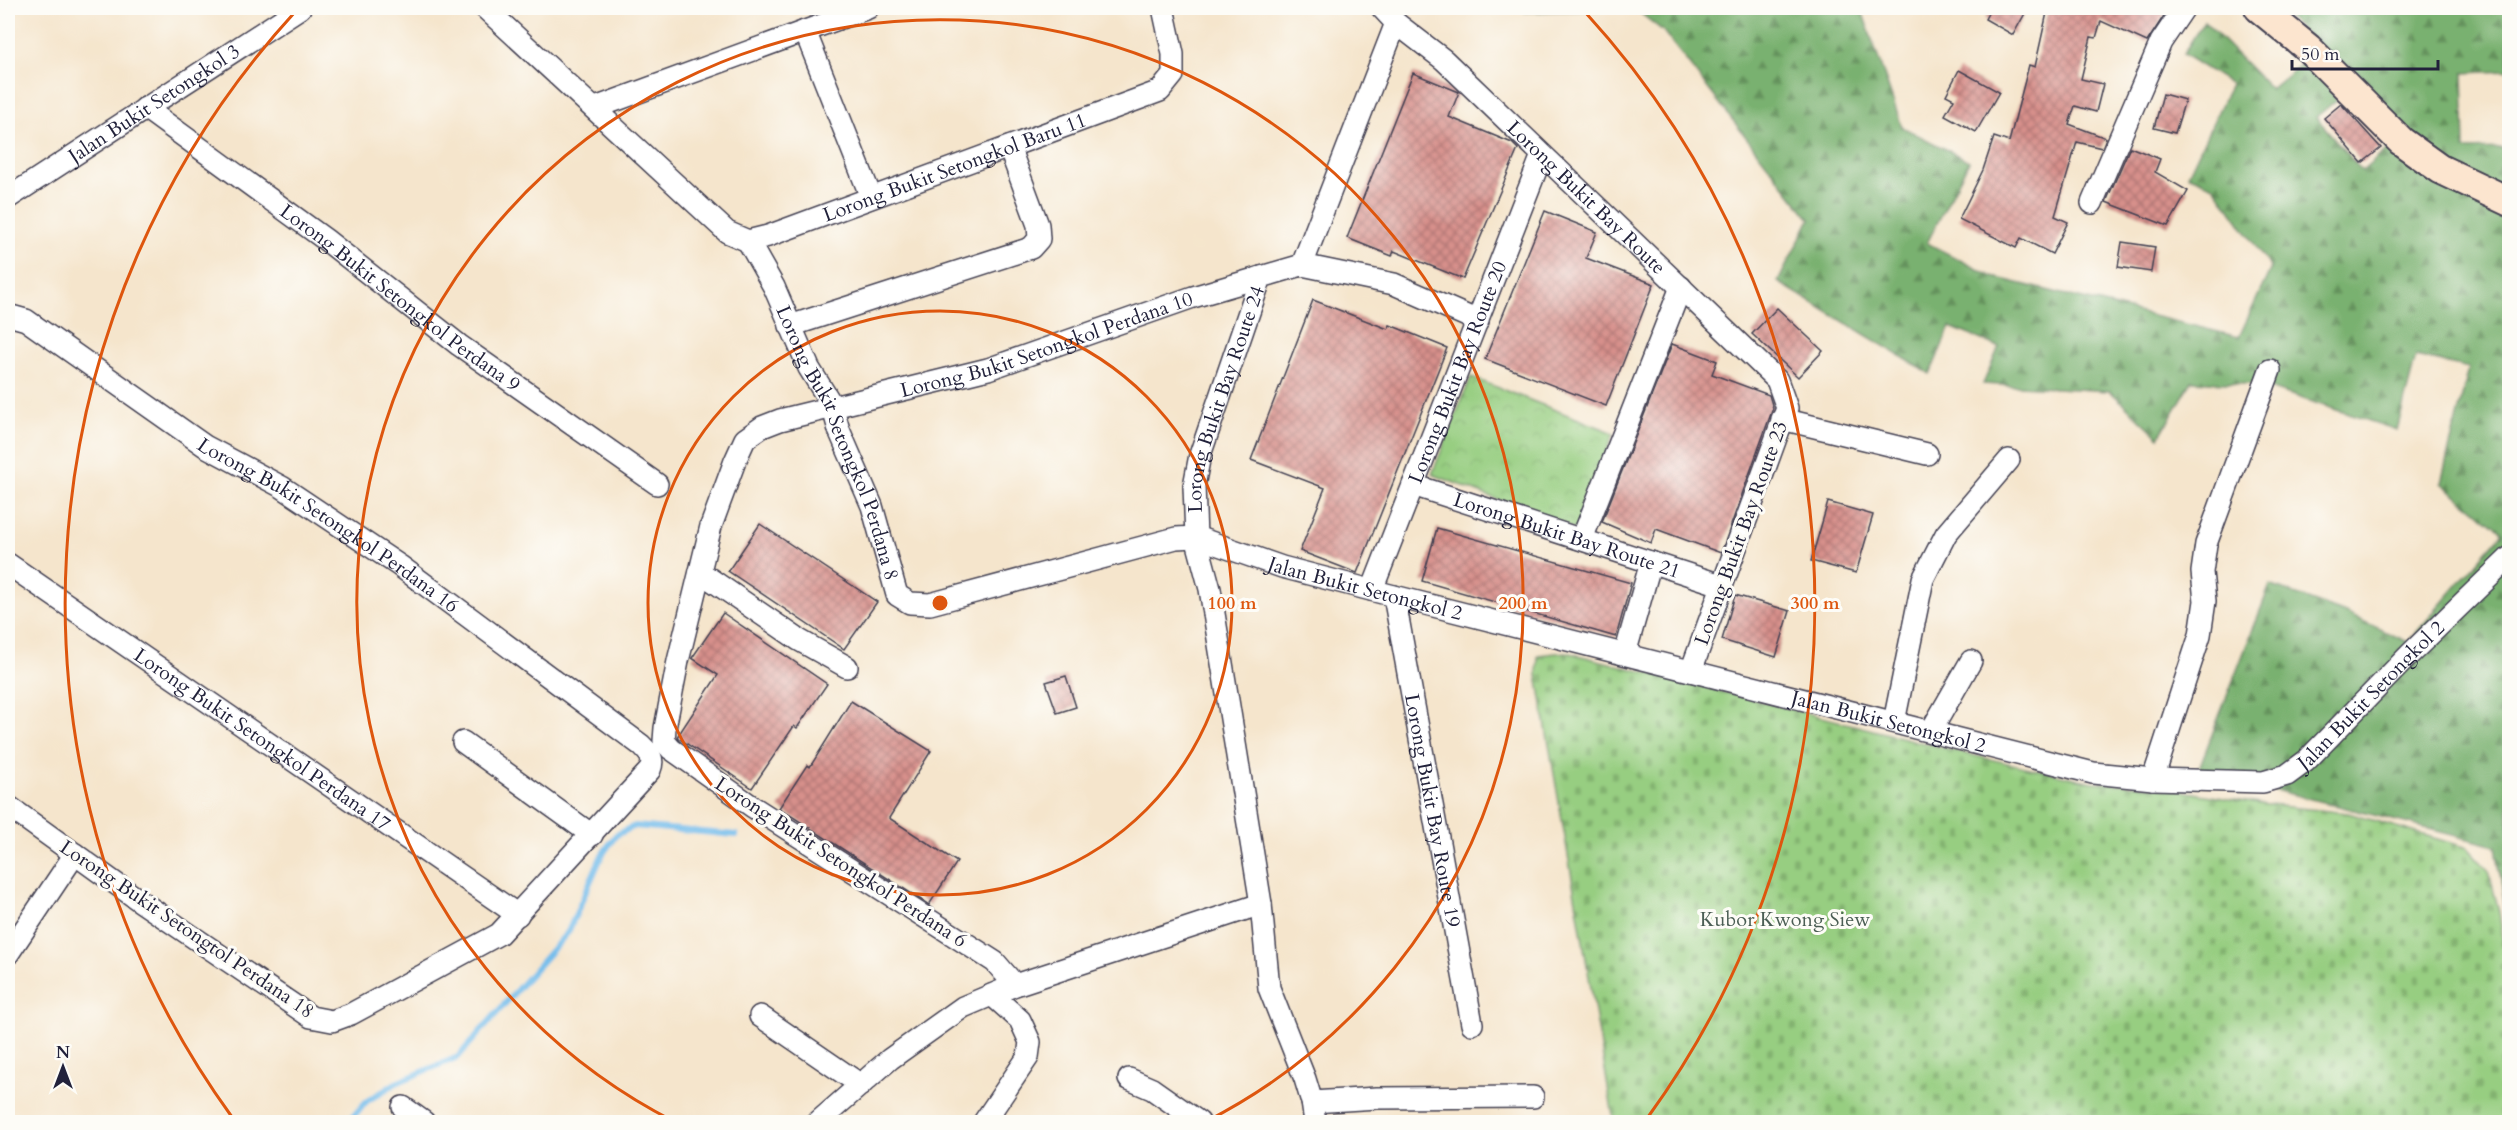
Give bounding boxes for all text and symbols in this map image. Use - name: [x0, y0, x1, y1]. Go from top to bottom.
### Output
- scale bar: [2292, 33, 2438, 71]
- street label: Jalan Bukit Setongkol 3: [60, 37, 245, 170]
- text: 50 m: [2301, 42, 2340, 67]
- street label: Lorong Bukit Setongkol Baru 11: [819, 106, 1090, 228]
- street label: Lorong Bukit Bay Route: [1501, 114, 1672, 280]
- street label: Lorong Bukit Setongkol Perdana 9: [275, 197, 526, 398]
- street label: Lorong Bukit Bay Route 20: [1402, 257, 1513, 487]
- street label: Lorong Bukit Bay Route 24: [1180, 282, 1271, 513]
- street label: Lorong Bukit Setongkol Perdana 10: [897, 285, 1196, 404]
- street label: Lorong Bukit Setongkol Perdana 8: [770, 301, 906, 583]
- street label: Lorong Bukit Bay Route 23: [1688, 417, 1794, 649]
- street label: Lorong Bukit Setongkol Perdana 16: [192, 431, 464, 619]
- street label: Lorong Bukit Bay Route 21: [1450, 486, 1684, 584]
- street label: Jalan Bukit Setongkol 2: [1262, 549, 1465, 626]
- text: 100 m: [1207, 591, 1257, 616]
- text: 200 m: [1498, 591, 1548, 616]
- text: 300 m: [1790, 591, 1840, 616]
- centre of rings: [930, 593, 950, 613]
- street label: Jalan Bukit Setongkol 2: [2290, 614, 2450, 778]
- street label: Lorong Bukit Setongkol Perdana 17: [129, 641, 396, 837]
- street label: Jalan Bukit Setongkol 2: [1786, 683, 1989, 759]
- street label: Lorong Bukit Bay Route 19: [1399, 692, 1468, 929]
- street label: Lorong Bukit Setongkol Perdana 6: [710, 770, 972, 954]
- street label: Lorong Bukit Setongtol Perdana 18: [55, 834, 319, 1024]
- park label: Kubor Kwong Siew: [1700, 906, 1870, 933]
- north arrow: [33, 1037, 93, 1097]
- text: N: [56, 1042, 70, 1064]

